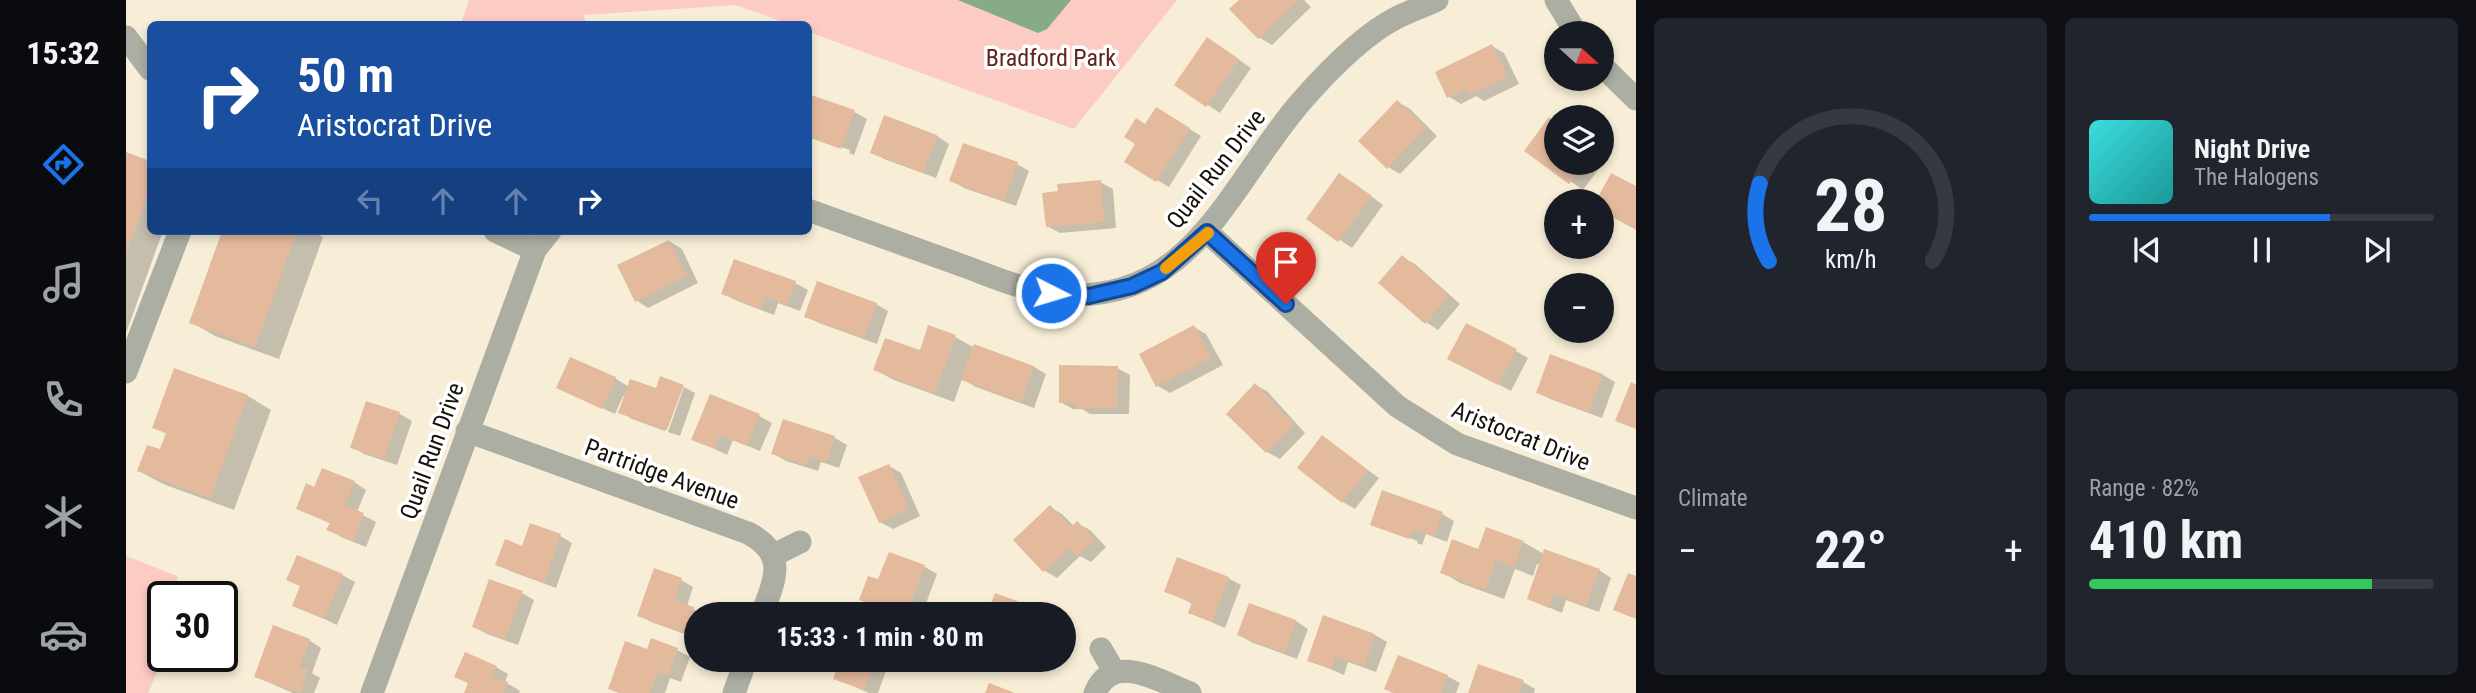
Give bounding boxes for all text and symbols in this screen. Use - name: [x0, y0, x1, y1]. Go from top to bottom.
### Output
- north arrow: [1544, 21, 1614, 91]
- map controls: [1544, 21, 1614, 343]
- text: 15:32: [26, 34, 100, 72]
- park label: Bradford Park: [986, 44, 1116, 72]
- text: 50 m: [297, 47, 394, 104]
- icon: right: [182, 49, 273, 140]
- street label: Quail Run Drive: [1161, 104, 1271, 234]
- button: layers: [1544, 105, 1614, 175]
- text: Aristocrat Drive: [297, 106, 492, 144]
- text: Night Drive: [2194, 134, 2310, 164]
- icon: directions: [39, 140, 88, 189]
- text: 28: [1814, 163, 1887, 249]
- text: The Halogens: [2194, 164, 2319, 191]
- icon: left: [351, 182, 389, 220]
- icon: ahead: [424, 182, 462, 220]
- icon: ahead: [497, 182, 535, 220]
- icon: right: [570, 182, 608, 220]
- button: +: [1544, 189, 1614, 259]
- icon: previous: [2128, 231, 2166, 269]
- icon: pause: [2243, 231, 2281, 269]
- icon: next: [2358, 231, 2396, 269]
- pin: [1256, 232, 1316, 304]
- icon: arrive: [1267, 243, 1305, 281]
- text: km/h: [1825, 245, 1876, 274]
- position arrow: [1014, 256, 1088, 330]
- icon: music: [39, 258, 88, 307]
- button: −: [1544, 273, 1614, 343]
- icon: phone: [39, 375, 88, 424]
- street label: Quail Run Drive: [394, 379, 470, 523]
- street label: Aristocrat Drive: [1448, 396, 1594, 476]
- street label: Partridge Avenue: [581, 433, 743, 515]
- text: Range · 82%: [2089, 475, 2199, 502]
- text: Climate: [1678, 485, 1748, 512]
- icon: climate: [39, 492, 88, 541]
- text: 410 km: [2089, 510, 2243, 571]
- text: 22°: [1814, 520, 1887, 581]
- text: −: [1678, 529, 1697, 573]
- text: +: [2004, 529, 2023, 573]
- speed limit sign: 30: [147, 581, 238, 672]
- icon: car: [39, 610, 88, 659]
- text: 15:33 · 1 min · 80 m: [776, 622, 984, 652]

